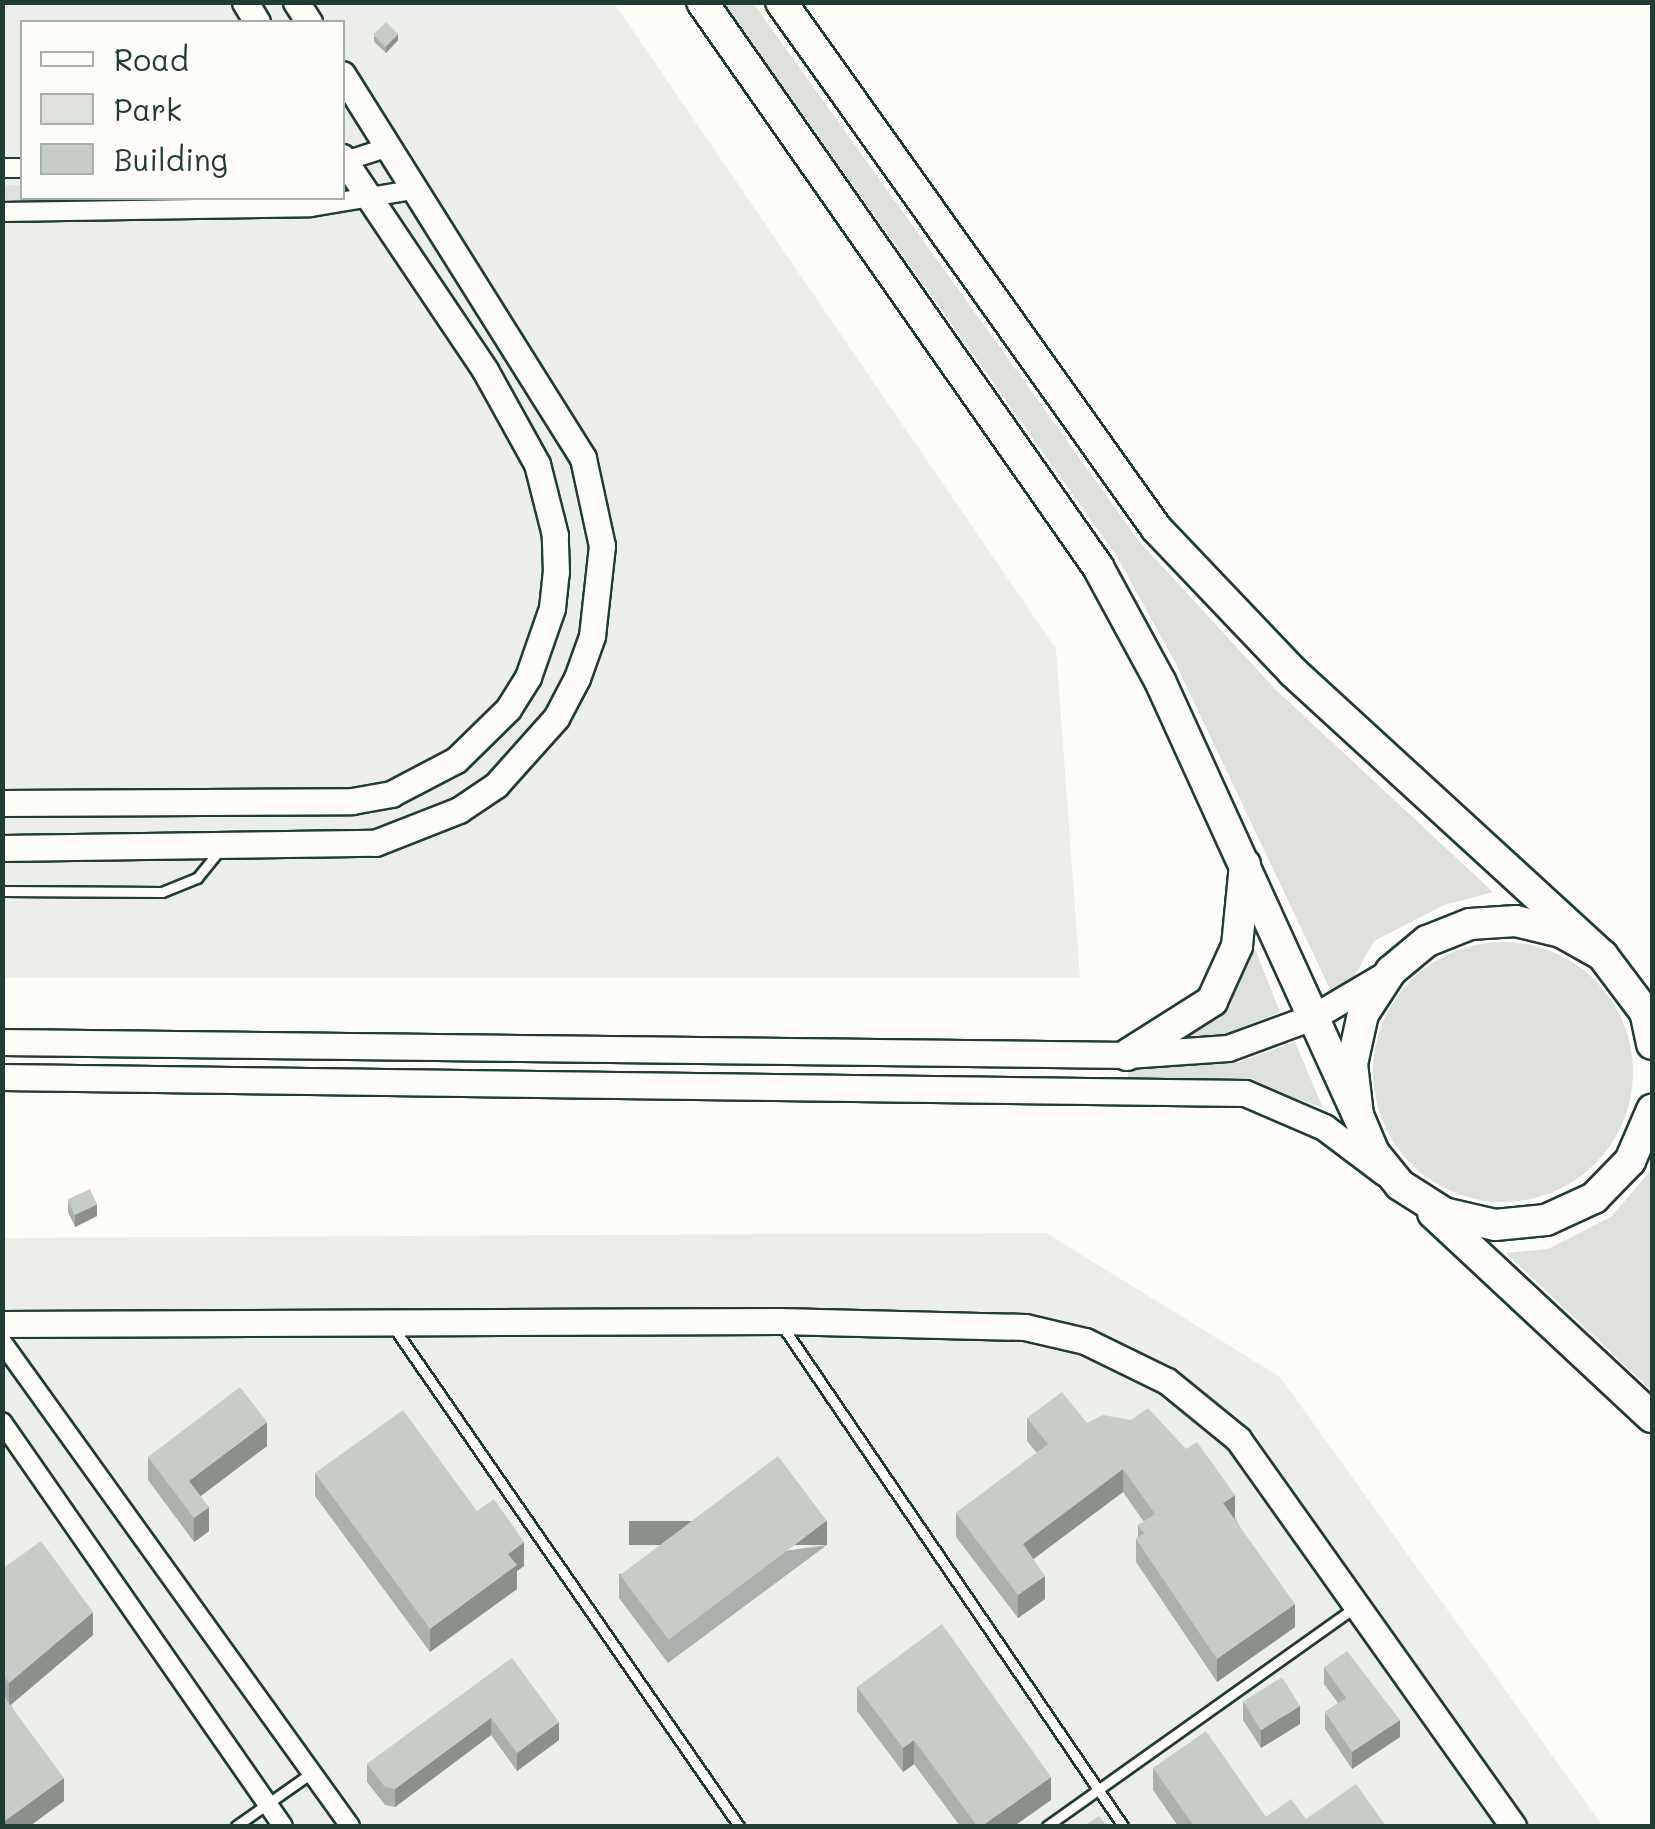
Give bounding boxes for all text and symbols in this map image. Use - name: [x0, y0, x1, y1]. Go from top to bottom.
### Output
- legend: [20, 20, 345, 200]
- text: Road: [114, 39, 189, 79]
- text: Park: [114, 89, 182, 129]
- text: Building: [114, 139, 228, 179]

